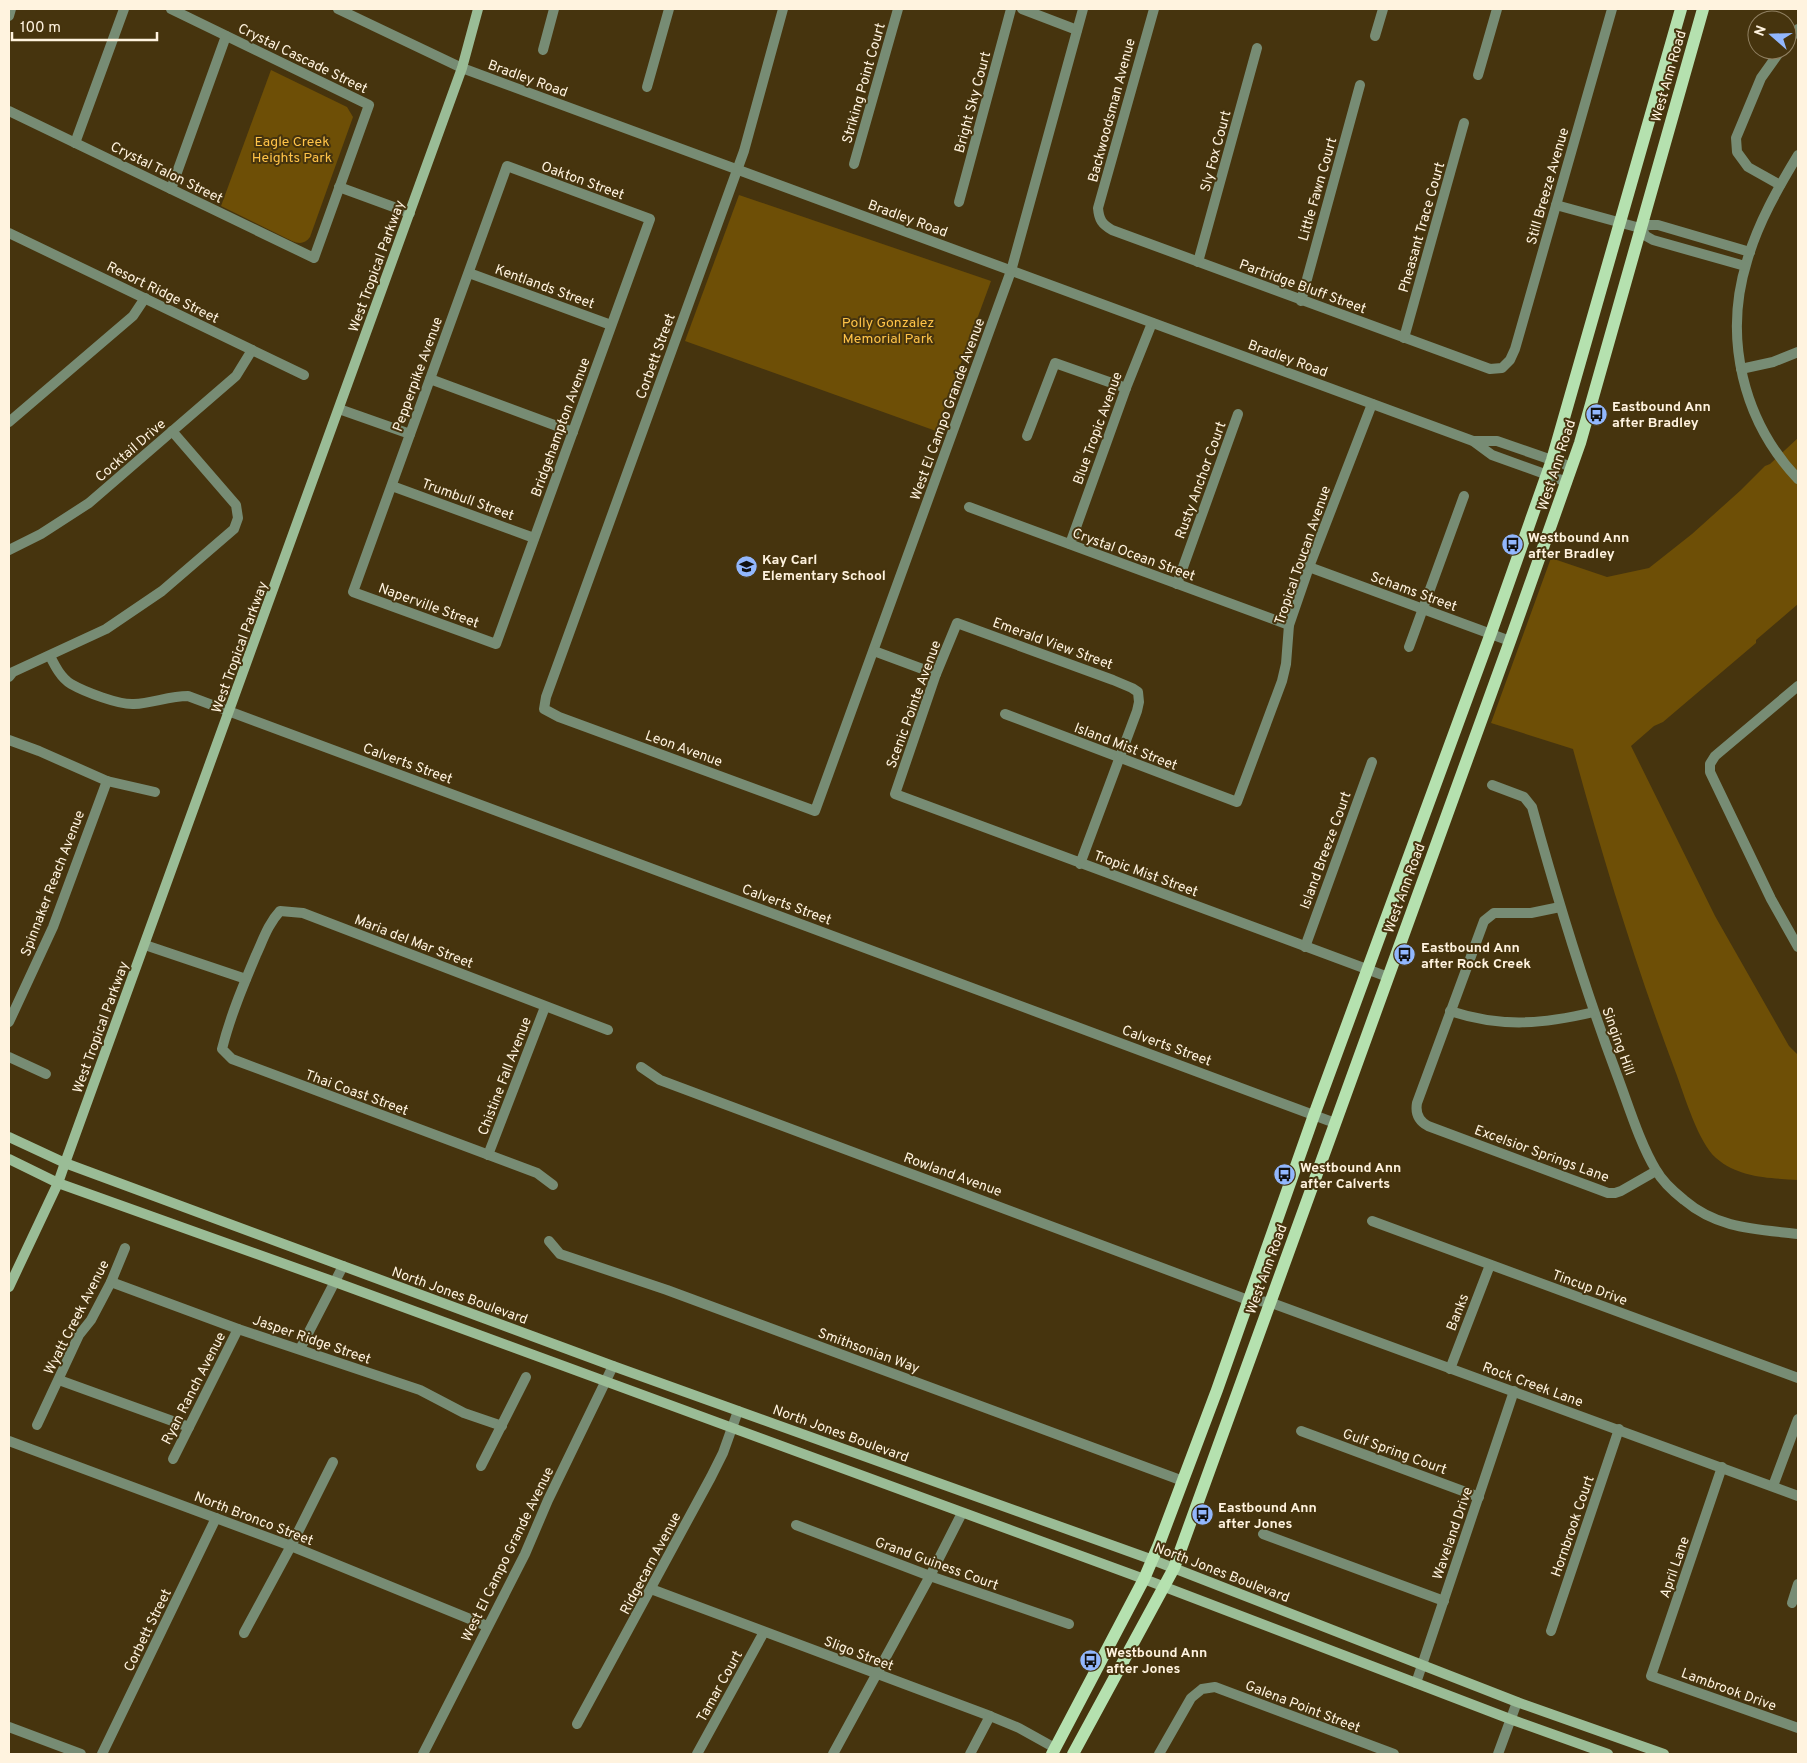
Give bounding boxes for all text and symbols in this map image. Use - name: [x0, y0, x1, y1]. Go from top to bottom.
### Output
- scale bar: [12, 10, 158, 42]
- north arrow: [1747, 10, 1797, 60]
- text: 100 m: [20, 19, 61, 38]
- street label: Crystal Cascade Street: [235, 21, 370, 98]
- street label: Striking Point Court: [839, 21, 890, 146]
- text: N: [1751, 23, 1771, 39]
- street label: West Ann Road: [1648, 29, 1691, 124]
- street label: Backwoodsman Avenue: [1085, 37, 1140, 184]
- street label: Bright Sky Court: [952, 50, 995, 155]
- street label: Bradley Road: [485, 57, 570, 102]
- street label: Sly Fox Court: [1197, 109, 1235, 194]
- street label: Still Breeze Avenue: [1524, 126, 1573, 247]
- park label: Eagle Creek Heights Park: [252, 134, 332, 167]
- street label: Little Fawn Court: [1296, 136, 1341, 243]
- street label: Crystal Talon Street: [107, 139, 225, 208]
- street label: Oakton Street: [539, 159, 626, 204]
- street label: Pheasant Trace Court: [1396, 160, 1449, 295]
- street label: Bradley Road: [865, 197, 950, 242]
- street label: West Tropical Parkway: [346, 198, 409, 335]
- street label: Partridge Bluff Street: [1237, 257, 1368, 318]
- street label: Resort Ridge Street: [103, 259, 221, 328]
- street label: Kentlands Street: [492, 261, 597, 313]
- street label: Corbett Street: [633, 311, 680, 402]
- street label: Pepperpike Avenue: [390, 315, 447, 434]
- park label: Polly Gonzalez Memorial Park: [842, 315, 934, 348]
- street label: West El Campo Grande Avenue: [908, 316, 989, 503]
- street label: Bradley Road: [1245, 337, 1330, 382]
- street label: Bridgehampton Avenue: [528, 356, 595, 499]
- street label: Blue Tropic Avenue: [1070, 370, 1127, 487]
- place label: Eastbound Ann after Bradley: [1612, 399, 1711, 432]
- bus stop icon: Eastbound Ann after Bradley: [1584, 402, 1608, 426]
- street label: Cocktail Drive: [92, 416, 170, 486]
- street label: West Ann Road: [1535, 418, 1580, 513]
- street label: Rusty Anchor Court: [1172, 420, 1231, 542]
- street label: Trumbull Street: [419, 476, 516, 525]
- street label: Tropical Toucan Avenue: [1272, 484, 1335, 627]
- street label: Crystal Ocean Street: [1070, 525, 1197, 586]
- place label: Westbound Ann after Bradley: [1528, 530, 1629, 563]
- bus stop icon: Westbound Ann after Bradley: [1500, 533, 1524, 557]
- place label: Kay Carl Elementary School: [762, 552, 886, 585]
- school or university icon: Kay Carl Elementary School: [734, 555, 758, 579]
- street label: Schams Street: [1368, 569, 1459, 616]
- street label: West Tropical Parkway: [209, 579, 272, 716]
- street label: Naperville Street: [376, 580, 481, 632]
- street label: Emerald View Street: [990, 615, 1115, 674]
- street label: Scenic Pointe Avenue: [883, 638, 945, 771]
- street label: Island Mist Street: [1071, 720, 1179, 775]
- street label: Leon Avenue: [643, 728, 724, 771]
- street label: Calverts Street: [360, 740, 455, 788]
- street label: Island Breeze Court: [1297, 789, 1356, 912]
- street label: Spinnaker Reach Avenue: [18, 808, 89, 959]
- street label: West Ann Road: [1381, 841, 1430, 936]
- street label: Tropic Mist Street: [1091, 848, 1200, 901]
- street label: Calverts Street: [739, 881, 834, 929]
- street label: Maria del Mar Street: [352, 912, 475, 973]
- place label: Eastbound Ann after Rock Creek: [1421, 940, 1531, 973]
- bus stop icon: Eastbound Ann after Rock Creek: [1393, 943, 1417, 967]
- street label: West Tropical Parkway: [70, 959, 133, 1096]
- street label: Singing Hill: [1597, 1005, 1638, 1078]
- street label: Chistine Fall Avenue: [475, 1015, 536, 1138]
- street label: Calverts Street: [1119, 1022, 1214, 1070]
- street label: Thai Coast Street: [303, 1067, 410, 1120]
- street label: Excelsior Springs Lane: [1472, 1122, 1611, 1187]
- street label: Rowland Avenue: [901, 1150, 1004, 1201]
- place label: Westbound Ann after Calverts: [1300, 1160, 1401, 1193]
- bus stop icon: Westbound Ann after Calverts: [1272, 1163, 1296, 1187]
- street label: West Ann Road: [1243, 1222, 1292, 1317]
- street label: Wyatt Creek Avenue: [41, 1258, 114, 1378]
- street label: North Jones Boulevard: [389, 1264, 530, 1329]
- street label: Tincup Drive: [1549, 1267, 1630, 1310]
- street label: Banks: [1444, 1292, 1473, 1334]
- street label: Jasper Ridge Street: [250, 1312, 373, 1369]
- street label: Smithsonian Way: [815, 1325, 922, 1378]
- street label: Ryan Ranch Avenue: [159, 1330, 230, 1448]
- street label: Rock Creek Lane: [1480, 1359, 1585, 1412]
- street label: North Jones Boulevard: [770, 1402, 911, 1467]
- street label: Gulf Spring Court: [1340, 1426, 1449, 1479]
- street label: West El Campo Grande Avenue: [459, 1464, 558, 1645]
- street label: Hornbrook Court: [1548, 1474, 1599, 1579]
- street label: Waveland Drive: [1430, 1485, 1477, 1582]
- street label: North Bronco Street: [191, 1489, 316, 1550]
- place label: Eastbound Ann after Jones: [1218, 1500, 1317, 1533]
- bus stop icon: Eastbound Ann after Jones: [1190, 1503, 1214, 1527]
- street label: Ridgecarn Avenue: [617, 1510, 685, 1618]
- street label: Grand Guiness Court: [872, 1534, 1001, 1595]
- street label: April Lane: [1657, 1534, 1694, 1601]
- street label: North Jones Boulevard: [1151, 1540, 1292, 1607]
- street label: Corbett Street: [121, 1587, 176, 1675]
- street label: Sligo Street: [821, 1633, 896, 1675]
- place label: Westbound Ann after Jones: [1106, 1645, 1207, 1678]
- street label: Tamar Court: [694, 1648, 747, 1725]
- bus stop icon: Westbound Ann after Jones: [1078, 1648, 1102, 1672]
- street label: Lambrook Drive: [1679, 1665, 1778, 1715]
- street label: Galena Point Street: [1242, 1678, 1362, 1737]

